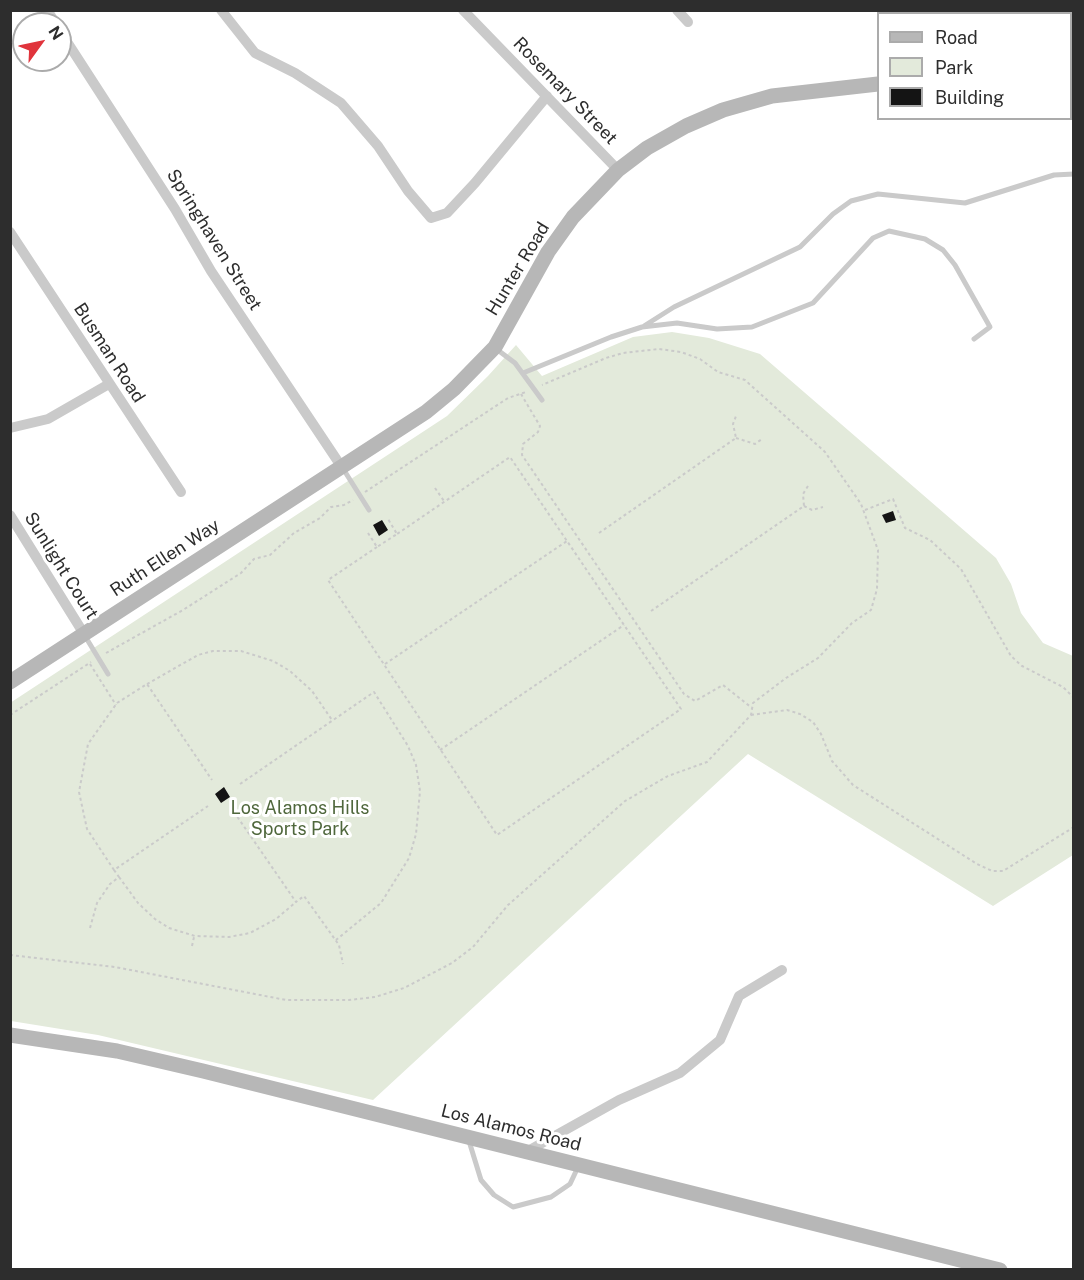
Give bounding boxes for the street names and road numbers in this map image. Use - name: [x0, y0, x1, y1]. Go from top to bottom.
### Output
- street label: Rosemary Street: [508, 33, 622, 149]
- street label: Springhaven Street: [162, 165, 266, 315]
- street label: Hunter Road: [482, 218, 554, 320]
- street label: Busman Road: [69, 299, 149, 407]
- street label: Sunlight Court: [19, 508, 103, 624]
- street label: Ruth Ellen Way: [106, 515, 224, 601]
- street label: Los Alamos Road: [439, 1100, 583, 1156]

